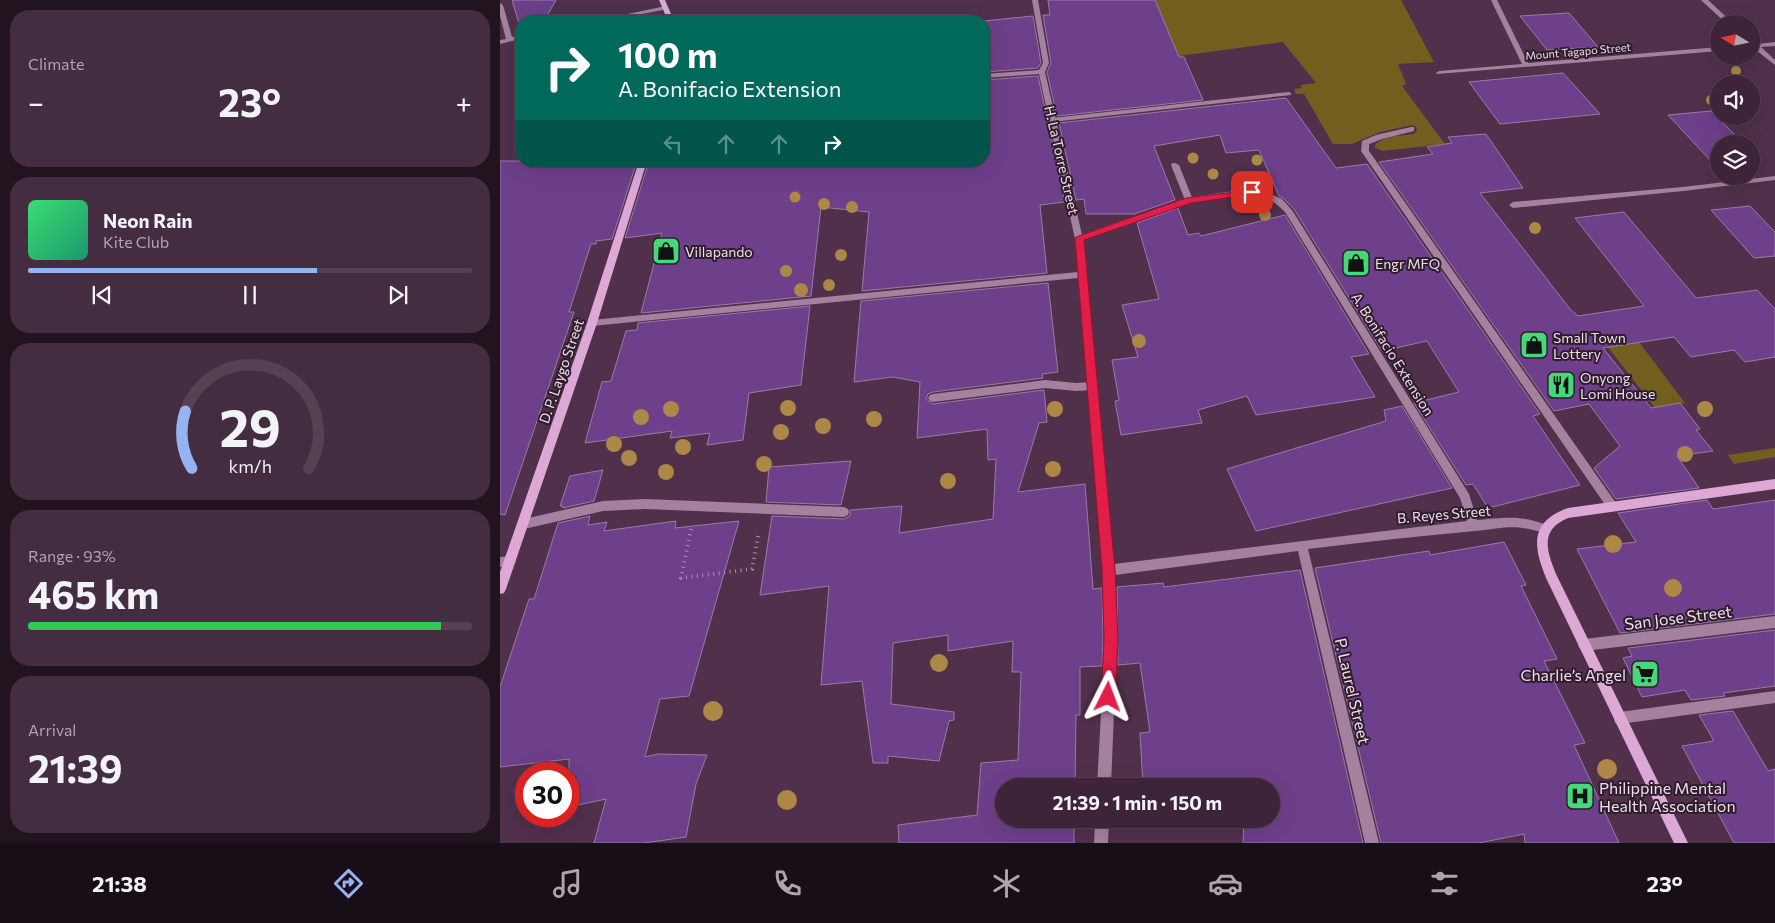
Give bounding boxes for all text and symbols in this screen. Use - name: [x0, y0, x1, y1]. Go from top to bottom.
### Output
- north arrow: [1710, 15, 1760, 65]
- map controls: [1710, 15, 1760, 185]
- text: 100 m: [618, 32, 718, 75]
- icon: right: [535, 35, 600, 100]
- street label: Mount Tagapo Street: [1525, 40, 1632, 62]
- text: Climate: [28, 54, 84, 73]
- text: A. Bonifacio Extension: [618, 75, 841, 102]
- button: sound: [1710, 75, 1760, 125]
- text: 23°: [218, 78, 281, 125]
- text: −: [28, 85, 44, 119]
- text: +: [456, 85, 472, 119]
- street label: H. La Torre Street: [1041, 104, 1083, 216]
- icon: left: [659, 130, 687, 158]
- icon: ahead: [712, 130, 740, 158]
- icon: ahead: [765, 130, 793, 158]
- icon: right: [818, 130, 846, 158]
- button: layers: [1710, 135, 1760, 185]
- pin: [1231, 171, 1273, 213]
- icon: arrive: [1238, 178, 1266, 206]
- text: Neon Rain: [103, 209, 193, 232]
- text: Kite Club: [103, 232, 169, 251]
- shop icon: Villapando: [651, 236, 681, 266]
- place label: Villapando: [685, 243, 753, 260]
- shop icon: Engr MFQ: [1341, 248, 1371, 278]
- place label: Engr MFQ: [1375, 255, 1440, 272]
- icon: previous: [88, 281, 116, 309]
- icon: pause: [236, 281, 264, 309]
- icon: next: [384, 281, 412, 309]
- street label: A. Bonifacio Extension: [1348, 289, 1438, 419]
- street label: D. P. Laygo Street: [535, 316, 587, 426]
- place label: Small Town Lottery: [1553, 329, 1626, 362]
- shop icon: Small Town Lottery: [1519, 330, 1549, 360]
- place label: Onyong Lomi House: [1580, 369, 1655, 402]
- restaurant icon: Onyong Lomi House: [1546, 370, 1576, 400]
- text: 29: [219, 394, 281, 458]
- text: km/h: [228, 455, 272, 477]
- street label: B. Reyes Street: [1396, 501, 1492, 527]
- text: Range · 93%: [28, 546, 116, 565]
- text: 465 km: [28, 570, 159, 617]
- street label: San Jose Street: [1623, 601, 1733, 633]
- street label: P. Laurel Street: [1332, 636, 1375, 746]
- supermarket icon: Charlie’s Angel: [1630, 659, 1660, 689]
- place label: Charlie’s Angel: [1520, 665, 1626, 684]
- position arrow: [1081, 670, 1133, 722]
- text: Arrival: [28, 720, 76, 739]
- text: 21:39: [28, 744, 122, 791]
- speed limit sign: 30: [515, 762, 580, 827]
- place label: Philippine Mental Health Association: [1599, 778, 1736, 815]
- hospital icon: Philippine Mental Health Association: [1565, 781, 1595, 811]
- text: 21:39 · 1 min · 150 m: [1053, 791, 1222, 814]
- icon: directions: [331, 866, 366, 901]
- icon: music: [550, 866, 585, 901]
- icon: phone: [770, 866, 805, 901]
- icon: climate: [989, 866, 1024, 901]
- icon: car: [1208, 866, 1243, 901]
- icon: filters: [1427, 866, 1462, 901]
- text: 21:38: [92, 870, 147, 897]
- text: 23°: [1646, 870, 1683, 897]

